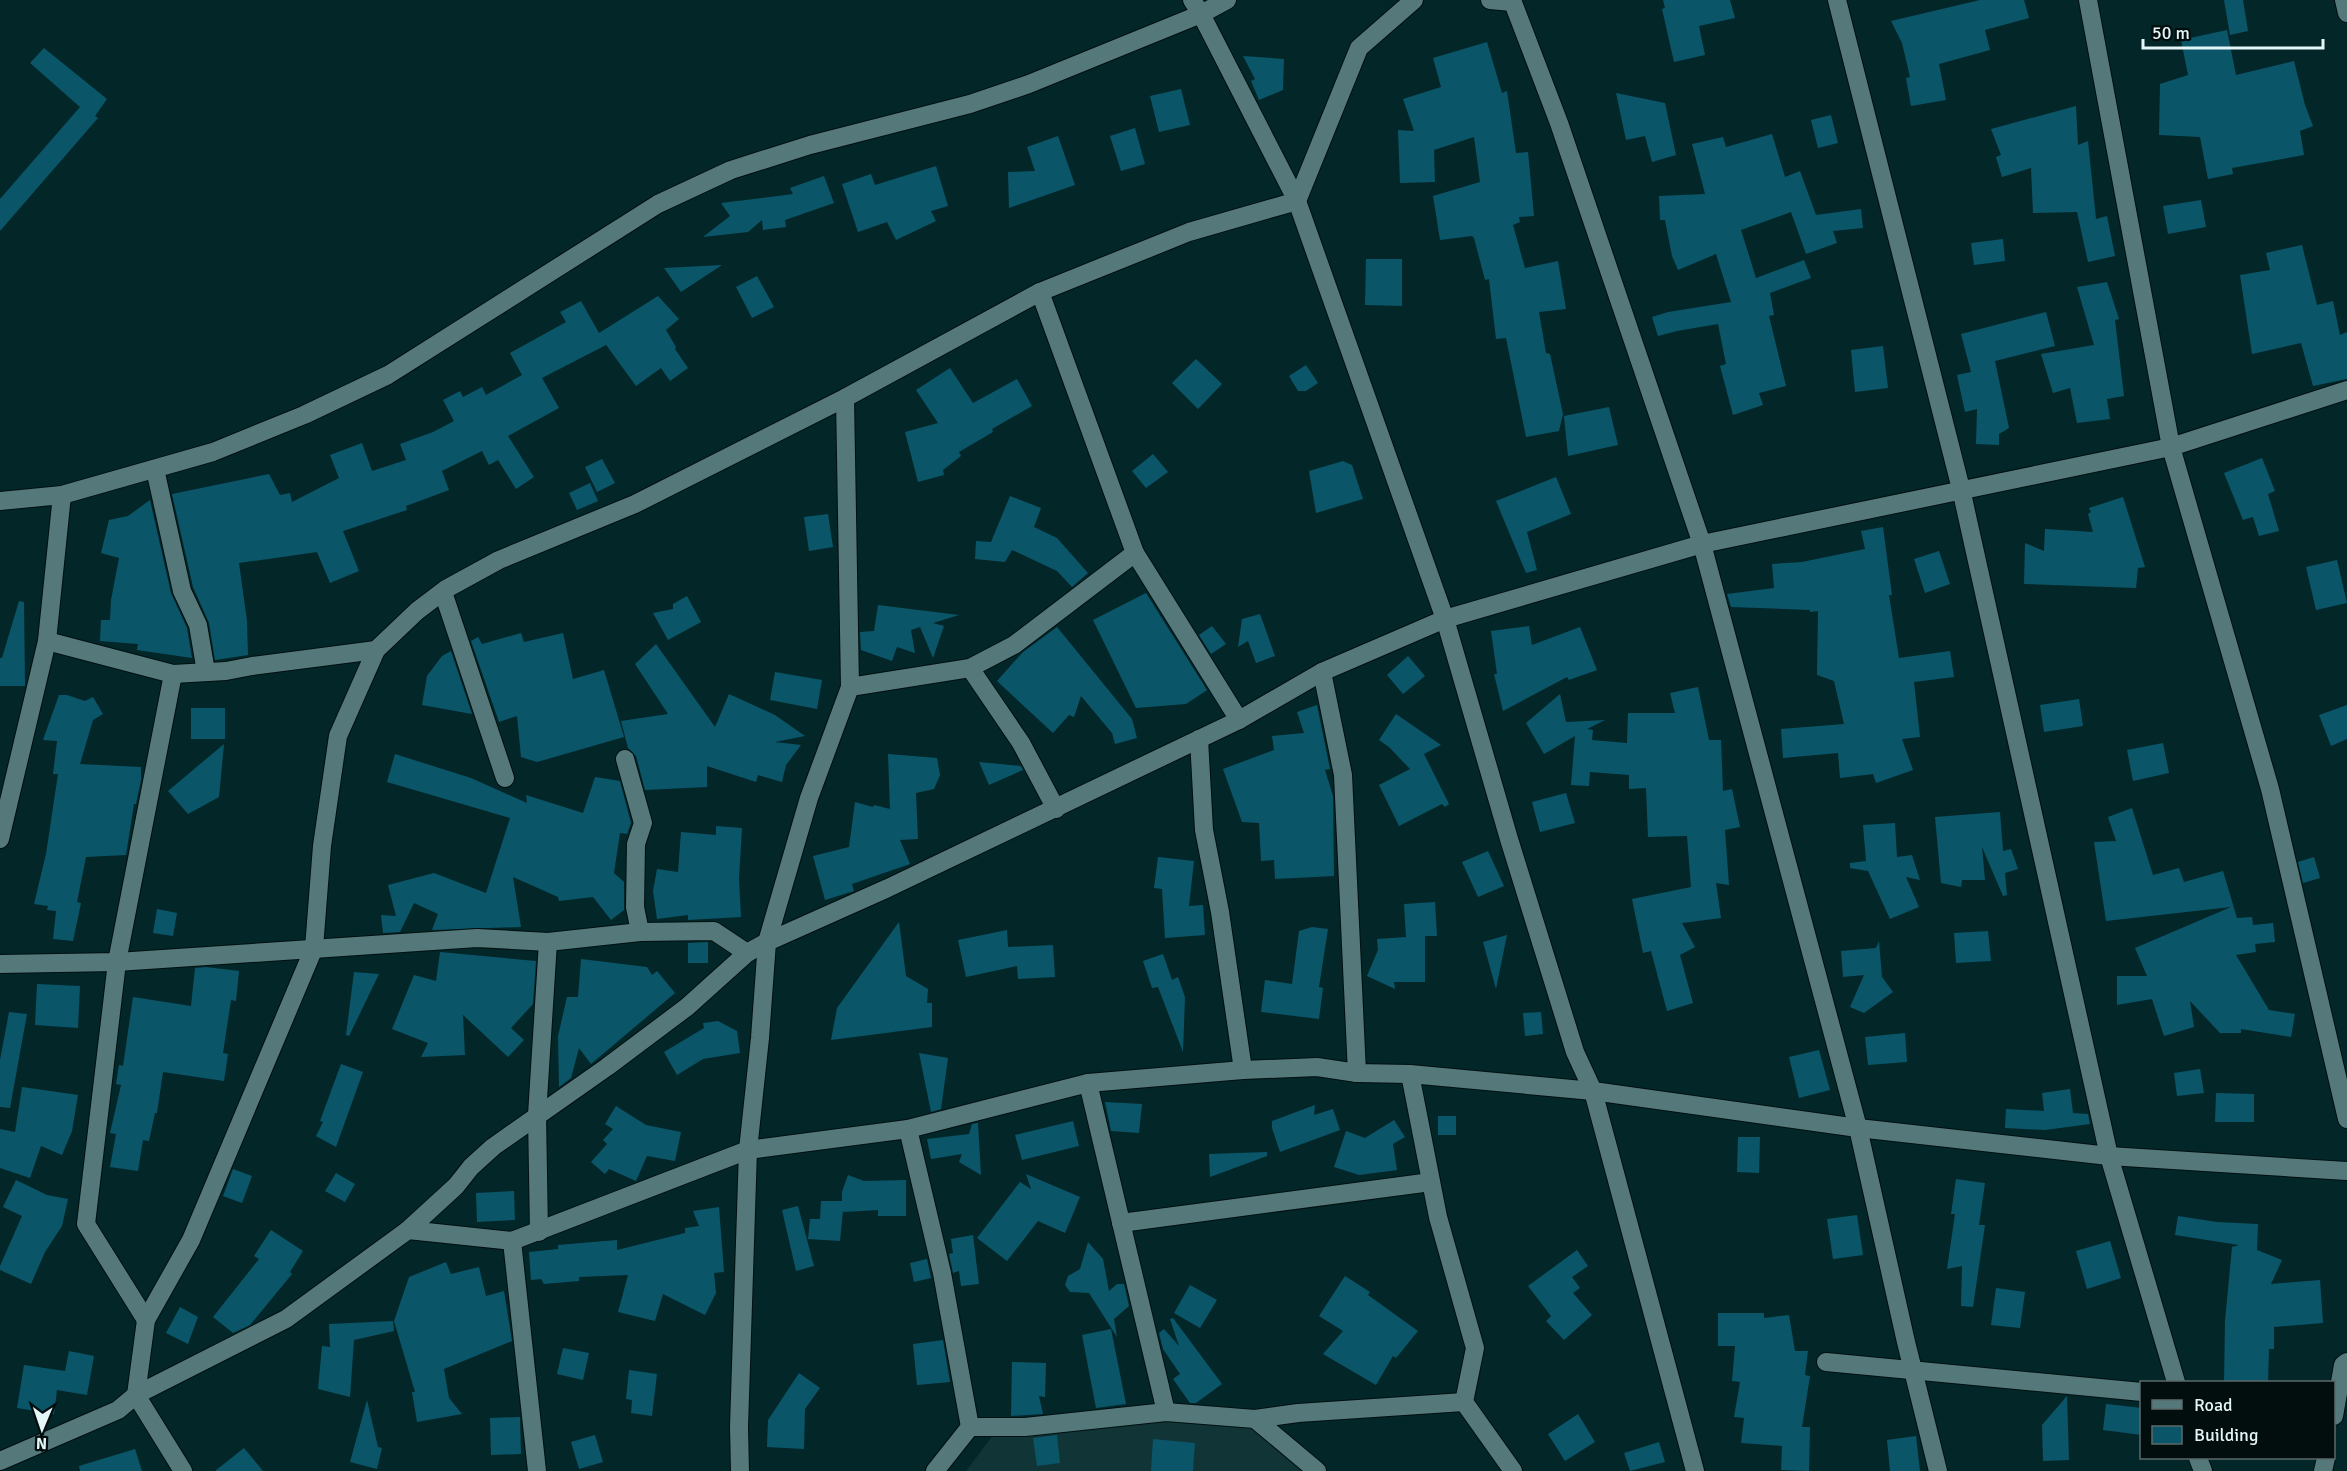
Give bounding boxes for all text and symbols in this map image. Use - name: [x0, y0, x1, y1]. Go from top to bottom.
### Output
- scale bar: [2143, 12, 2323, 50]
- text: 50 m: [2152, 22, 2190, 44]
- legend: [2140, 1381, 2335, 1459]
- text: Road: [2194, 1394, 2233, 1416]
- north arrow: [12, 1399, 72, 1459]
- text: Building: [2194, 1424, 2258, 1446]
- text: N: [36, 1433, 47, 1453]

